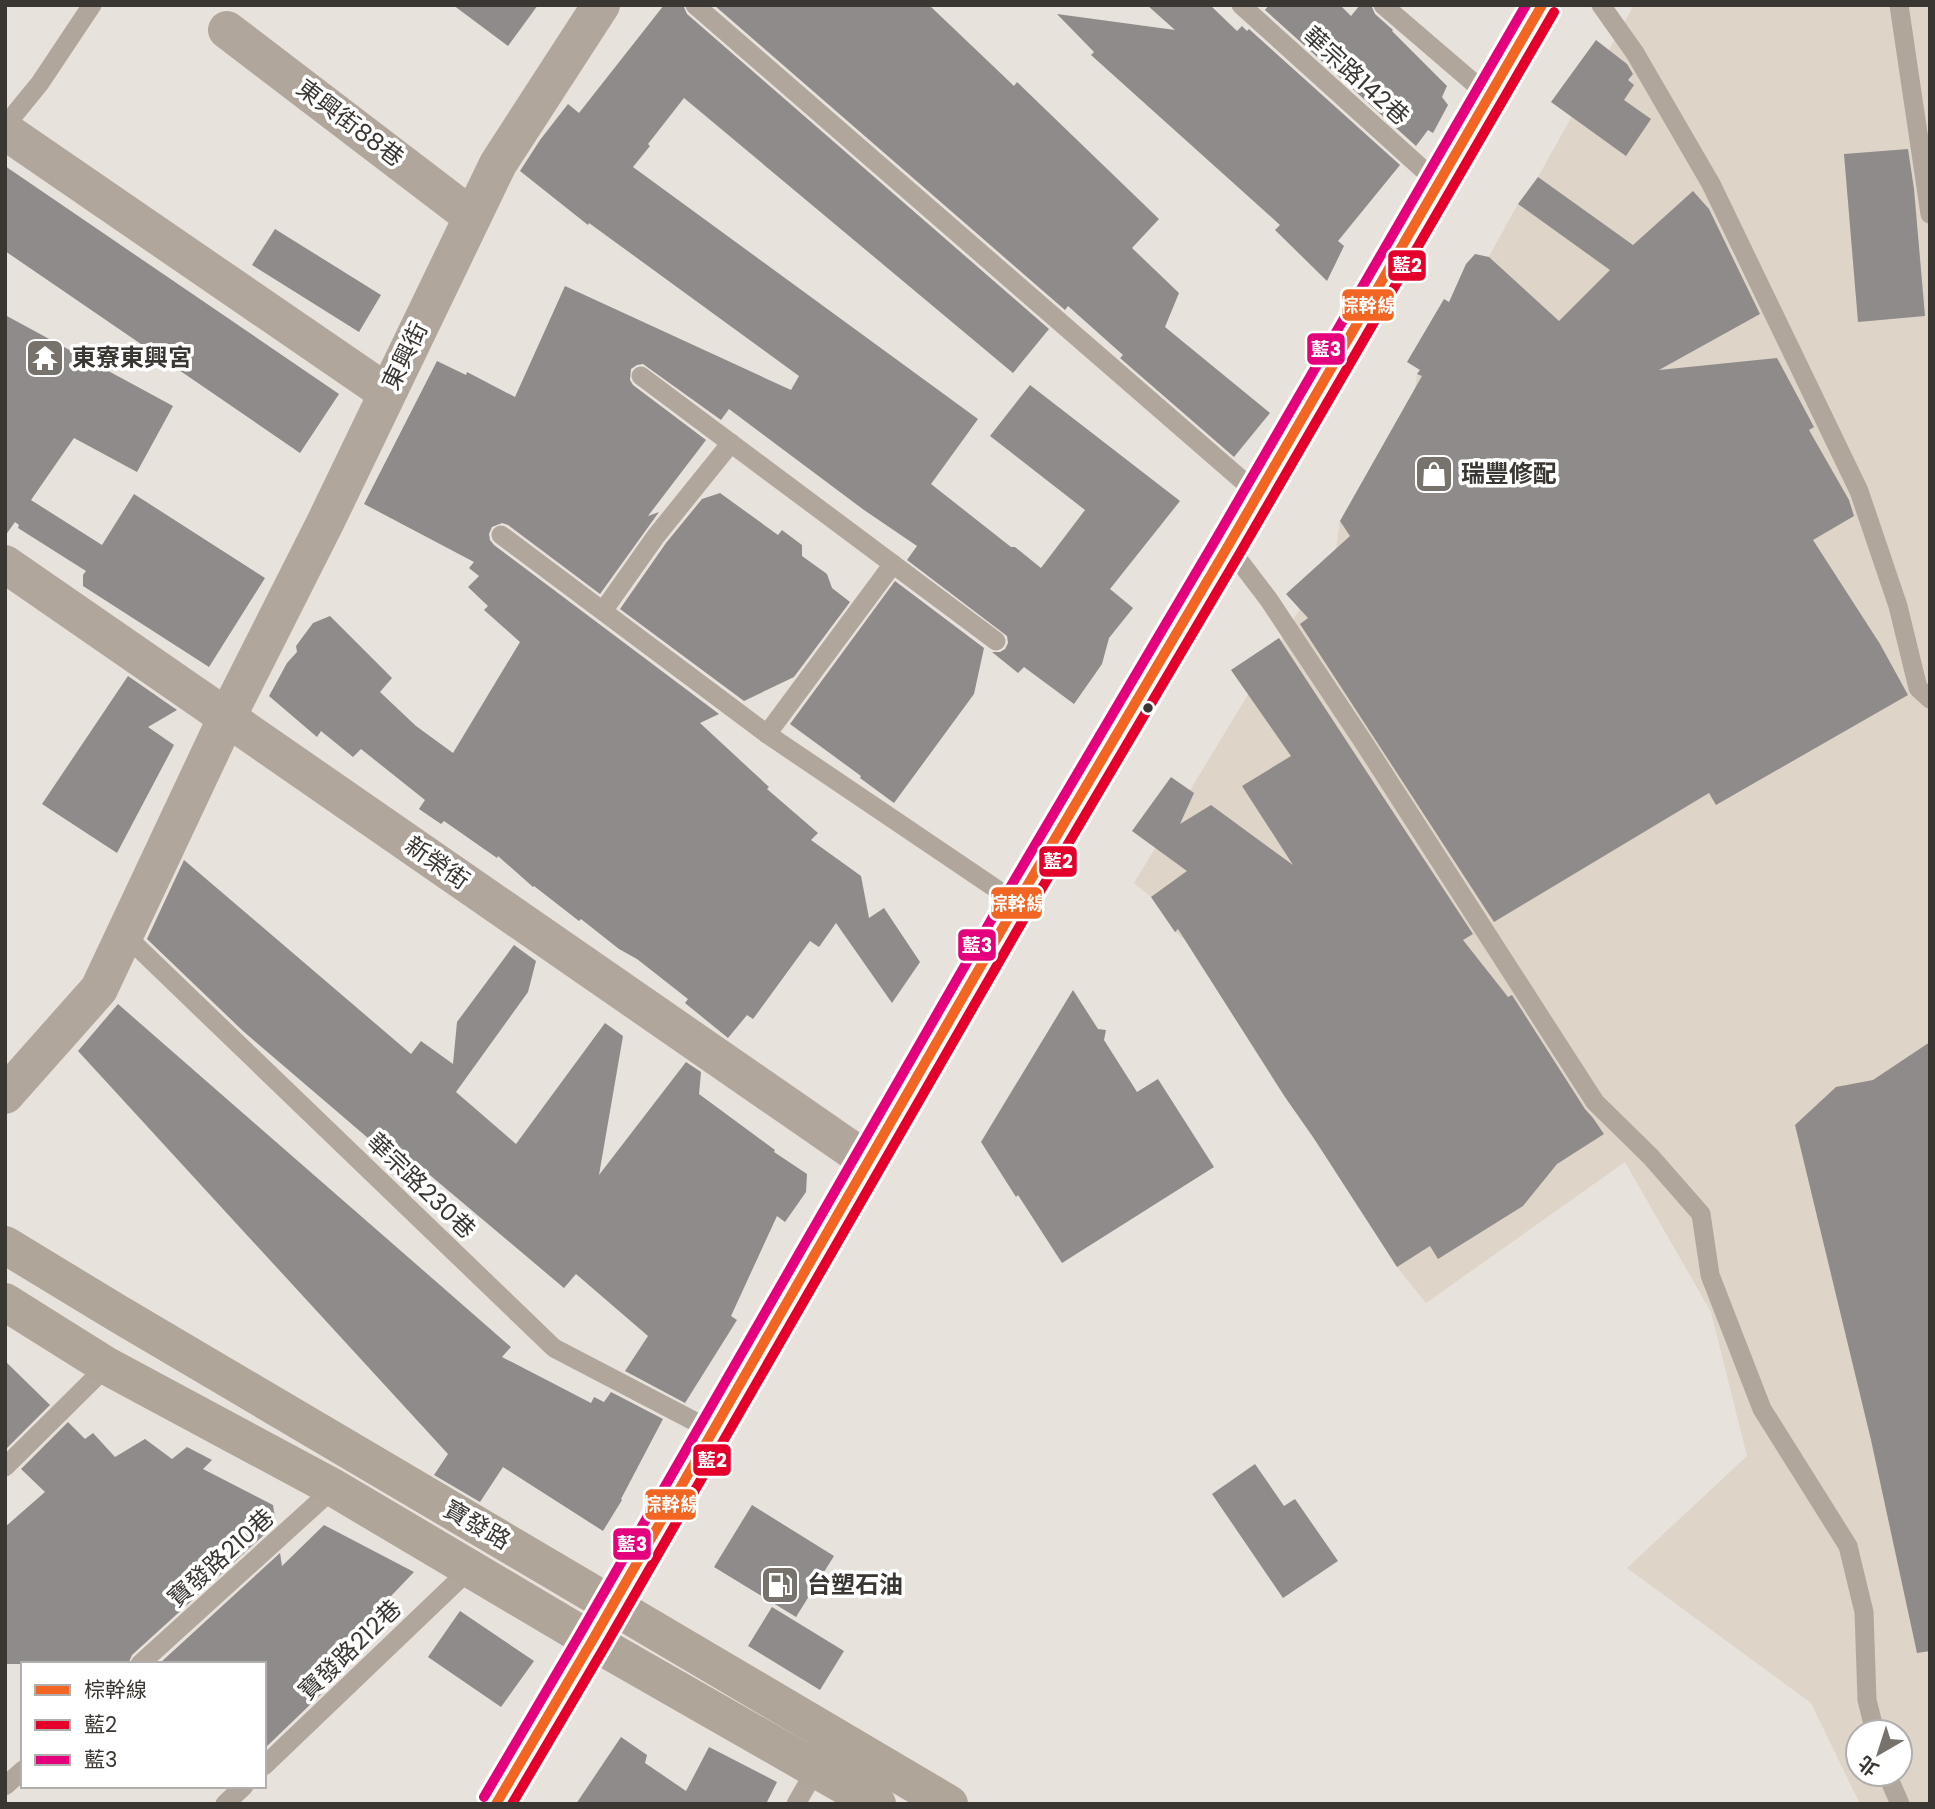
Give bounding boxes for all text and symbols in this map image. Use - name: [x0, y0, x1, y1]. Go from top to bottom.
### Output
- street label: 華宗路142巷: [1296, 19, 1417, 132]
- street label: 東興街88巷: [290, 71, 411, 174]
- line badge: 藍2: [1387, 249, 1427, 282]
- text: 藍2: [1392, 252, 1422, 279]
- line badge: 棕幹線: [1341, 288, 1395, 322]
- text: 棕幹線: [1339, 292, 1397, 319]
- street label: 東興街: [374, 316, 435, 395]
- line badge: 藍3: [1306, 332, 1346, 366]
- text: 藍3: [1311, 336, 1341, 363]
- temple icon: 東寮東興宮: [24, 337, 66, 379]
- place label: 東寮東興宮: [72, 341, 192, 374]
- shop icon: 瑞豐修配: [1413, 453, 1455, 495]
- place label: 瑞豐修配: [1461, 457, 1557, 490]
- unlabelled marker: [1141, 701, 1155, 715]
- street label: 新榮街: [398, 828, 476, 897]
- line badge: 藍2: [1038, 845, 1078, 878]
- text: 藍2: [1043, 848, 1073, 875]
- line badge: 棕幹線: [990, 886, 1043, 920]
- text: 棕幹線: [988, 890, 1046, 917]
- line badge: 藍3: [957, 928, 997, 962]
- text: 藍3: [962, 932, 992, 959]
- street label: 華宗路230巷: [360, 1125, 483, 1246]
- line badge: 藍2: [692, 1443, 732, 1477]
- text: 藍2: [697, 1447, 727, 1474]
- line badge: 棕幹線: [644, 1488, 697, 1521]
- text: 棕幹線: [642, 1491, 700, 1518]
- street label: 寶發路: [438, 1492, 517, 1557]
- street label: 寶發路210巷: [160, 1501, 281, 1614]
- line badge: 藍3: [612, 1527, 652, 1561]
- text: 藍3: [617, 1531, 647, 1558]
- fuel station icon: 台塑石油: [759, 1564, 801, 1606]
- place label: 台塑石油: [807, 1568, 903, 1601]
- street label: 寶發路212巷: [291, 1592, 408, 1707]
- legend: [21, 1662, 266, 1788]
- text: 棕幹線: [84, 1675, 147, 1704]
- text: 藍2: [84, 1710, 117, 1739]
- north arrow: [1844, 1718, 1914, 1788]
- text: 藍3: [84, 1745, 117, 1774]
- text: 北: [1853, 1749, 1885, 1782]

